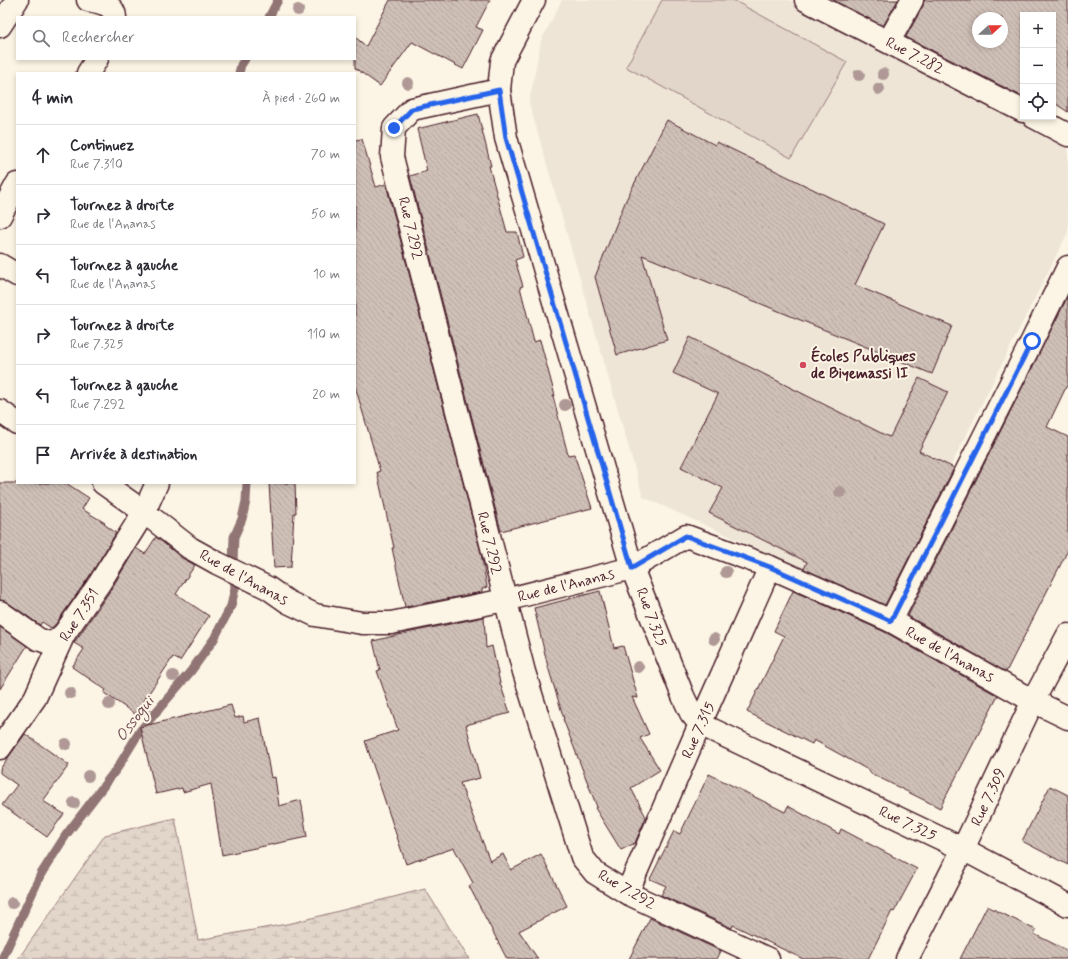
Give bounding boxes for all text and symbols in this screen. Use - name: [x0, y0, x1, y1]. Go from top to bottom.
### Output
- north arrow: [972, 12, 1008, 48]
- map controls: [1020, 12, 1056, 120]
- button: +: [1020, 12, 1056, 48]
- search box: [16, 16, 356, 60]
- icon: search: [30, 27, 52, 49]
- text: Rechercher: [62, 28, 135, 48]
- street label: Rue 7.282: [882, 33, 947, 79]
- button: −: [1020, 48, 1056, 84]
- button: locate: [1020, 84, 1056, 120]
- text: 4 min: [32, 87, 73, 109]
- text: À pied · 260 m: [262, 90, 340, 107]
- route end: [385, 119, 403, 137]
- text: Continuez: [70, 136, 134, 156]
- icon: ahead: [32, 144, 54, 166]
- text: 70 m: [311, 146, 340, 163]
- text: Rue 7.310: [70, 156, 123, 173]
- street label: Rue 7.292: [393, 195, 427, 262]
- text: Tournez à droite: [70, 196, 174, 216]
- icon: right: [32, 204, 54, 226]
- text: 50 m: [311, 206, 340, 223]
- text: Rue de l'Ananas: [70, 216, 156, 233]
- text: Tournez à gauche: [70, 256, 178, 276]
- icon: left: [32, 264, 54, 286]
- text: 10 m: [313, 266, 340, 283]
- text: Rue de l'Ananas: [70, 276, 156, 293]
- text: Tournez à droite: [70, 316, 174, 336]
- icon: right: [32, 324, 54, 346]
- text: 110 m: [307, 326, 340, 343]
- route start: [1023, 332, 1041, 350]
- text: Rue 7.325: [70, 336, 123, 353]
- place label: Écoles Publiques de Biyemassi II: [811, 345, 916, 384]
- marker: Écoles Publiques de Biyemassi II: [798, 360, 808, 370]
- text: Tournez à gauche: [70, 376, 178, 396]
- icon: left: [32, 384, 54, 406]
- text: 20 m: [312, 386, 340, 403]
- text: Rue 7.292: [70, 396, 125, 413]
- icon: arrive: [32, 444, 54, 466]
- text: Arrivée à destination: [70, 445, 197, 465]
- street label: Rue 7.292: [472, 510, 506, 577]
- street label: Rue de l'Ananas: [195, 545, 292, 611]
- street label: Rue de l'Ananas: [516, 564, 617, 608]
- street label: Rue 7.351: [55, 585, 104, 646]
- street label: Rue 7.325: [631, 585, 671, 650]
- street label: Rue de l'Ananas: [901, 622, 998, 688]
- water label: Ossogui: [111, 691, 162, 747]
- street label: Rue 7.315: [678, 699, 720, 762]
- street label: Rue 7.309: [967, 765, 1011, 830]
- street label: Rue 7.325: [875, 802, 940, 846]
- street label: Rue 7.292: [594, 865, 659, 915]

